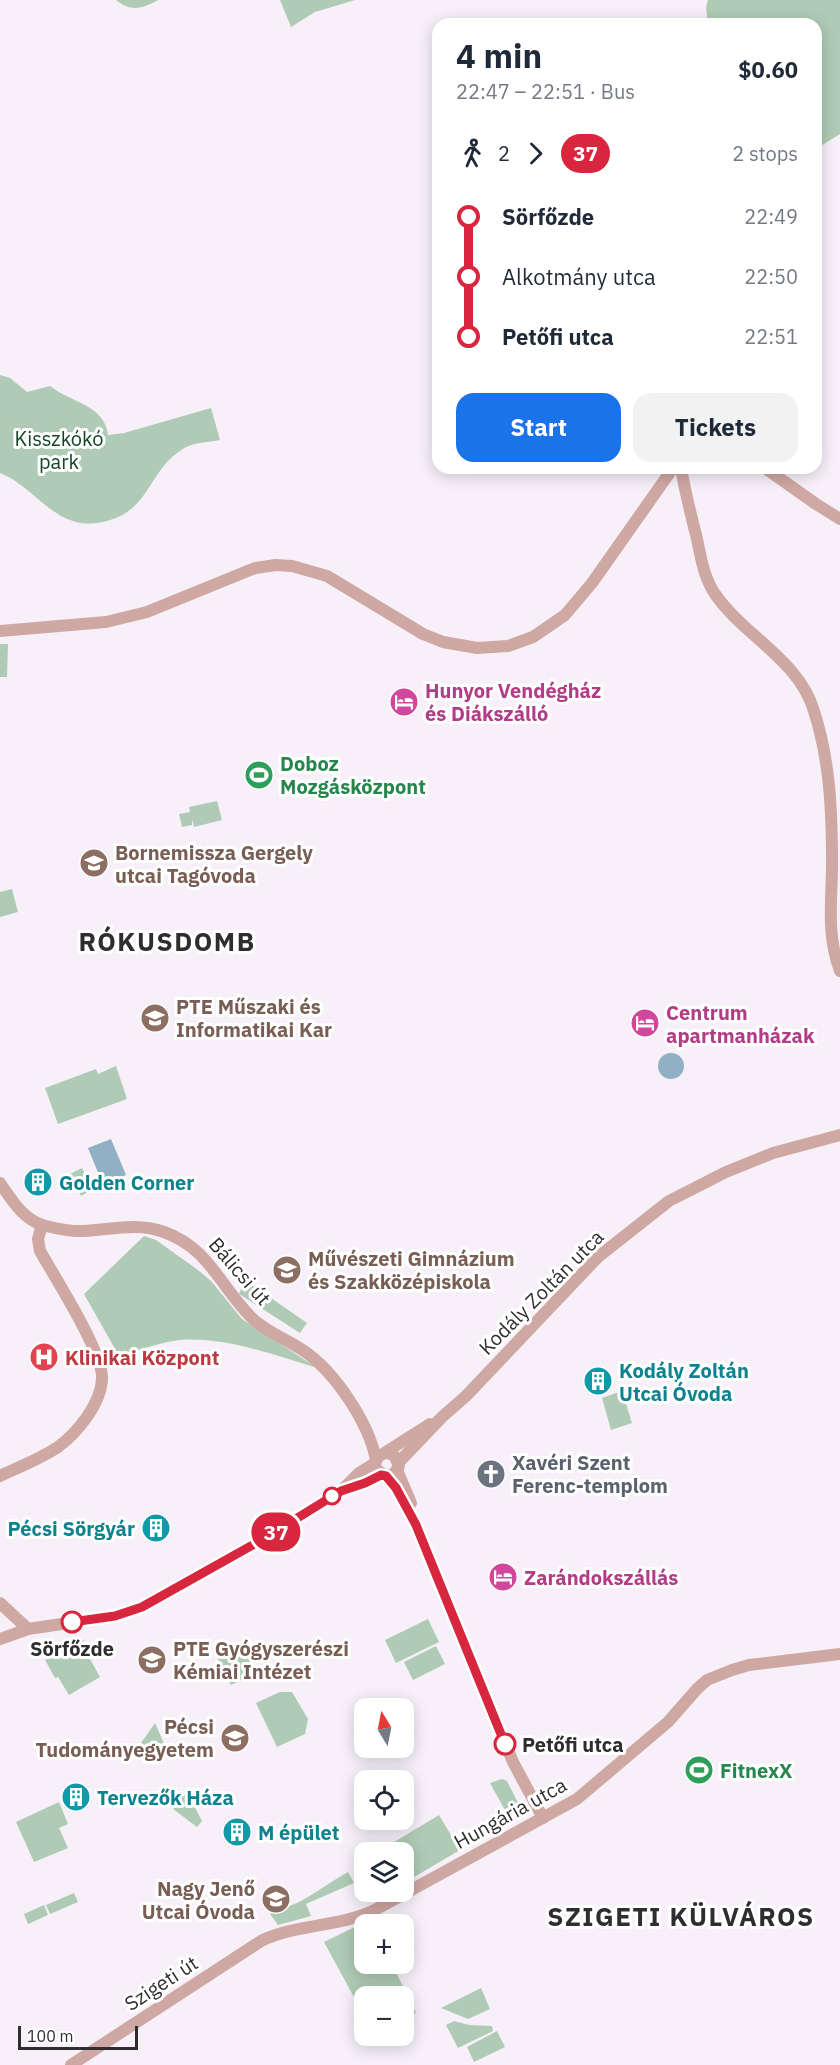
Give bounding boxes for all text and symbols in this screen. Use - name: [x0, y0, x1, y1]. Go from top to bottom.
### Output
- text: 4 min: [456, 34, 542, 77]
- text: $0.60: [738, 55, 798, 84]
- text: 22:47 – 22:51 · Bus: [456, 78, 635, 105]
- icon: walk: [456, 137, 489, 170]
- icon: forward: [519, 137, 552, 170]
- text: 37: [573, 139, 598, 167]
- text: 2: [498, 140, 510, 167]
- text: 2 stops: [732, 140, 798, 167]
- text: Sörfőzde: [502, 202, 594, 231]
- text: 22:49: [744, 203, 798, 230]
- text: Alkotmány utca: [502, 262, 656, 291]
- text: 22:50: [744, 263, 798, 290]
- text: Petőfi utca: [502, 322, 614, 351]
- text: 22:51: [744, 323, 798, 350]
- button: Start: [456, 393, 621, 462]
- button: Tickets: [633, 393, 798, 462]
- park label: Kisszkókó park: [15, 425, 103, 475]
- place label: Hunyor Vendégház és Diákszálló: [425, 677, 601, 727]
- hotel icon: Hunyor Vendégház és Diákszálló: [388, 686, 420, 718]
- place label: Doboz Mozgásközpont: [280, 750, 426, 800]
- sports icon: Doboz Mozgásközpont: [243, 759, 275, 791]
- place label: Bornemissza Gergely utcai Tagóvoda: [115, 839, 313, 889]
- school or university icon: Bornemissza Gergely utcai Tagóvoda: [78, 847, 110, 879]
- district label: RÓKUSDOMB: [78, 924, 256, 958]
- place label: PTE Műszaki és Informatikai Kar: [176, 993, 332, 1043]
- place label: Centrum apartmanházak: [666, 999, 815, 1049]
- school or university icon: PTE Műszaki és Informatikai Kar: [139, 1002, 171, 1034]
- hotel icon: Centrum apartmanházak: [629, 1007, 661, 1039]
- building icon: Golden Corner: [22, 1166, 54, 1198]
- place label: Golden Corner: [59, 1169, 194, 1196]
- street label: Kodály Zoltán utca: [473, 1223, 610, 1360]
- street label: Bálicsi út: [203, 1231, 277, 1311]
- place label: Művészeti Gimnázium és Szakközépiskola: [308, 1245, 515, 1295]
- school or university icon: Művészeti Gimnázium és Szakközépiskola: [271, 1254, 303, 1286]
- hospital icon: Klinikai Központ: [28, 1341, 60, 1373]
- place label: Klinikai Központ: [65, 1344, 219, 1371]
- place label: Kodály Zoltán Utcai Óvoda: [619, 1357, 749, 1407]
- building icon: Kodály Zoltán Utcai Óvoda: [582, 1365, 614, 1397]
- place label: Xavéri Szent Ferenc-templom: [512, 1449, 668, 1499]
- church icon: Xavéri Szent Ferenc-templom: [475, 1458, 507, 1490]
- unlabelled marker: [323, 1487, 341, 1505]
- building icon: Pécsi Sörgyár: [140, 1512, 172, 1544]
- line badge: 37: [249, 1512, 303, 1552]
- place label: Pécsi Sörgyár: [8, 1515, 135, 1542]
- text: 37: [263, 1518, 289, 1546]
- hotel icon: Zarándokszállás: [487, 1561, 519, 1593]
- place label: Zarándokszállás: [524, 1564, 678, 1591]
- marker: Sörfőzde: [61, 1611, 83, 1633]
- place label: Sörfőzde: [30, 1635, 114, 1662]
- place label: PTE Gyógyszerészi Kémiai Intézet: [173, 1635, 349, 1685]
- school or university icon: PTE Gyógyszerészi Kémiai Intézet: [136, 1644, 168, 1676]
- north arrow: [354, 1698, 414, 1758]
- map controls: [354, 1698, 414, 2046]
- place label: Pécsi Tudományegyetem: [35, 1713, 214, 1763]
- school or university icon: Pécsi Tudományegyetem: [219, 1722, 251, 1754]
- place label: Petőfi utca: [522, 1731, 624, 1758]
- marker: Petőfi utca: [494, 1733, 516, 1755]
- sports icon: FitnexX: [683, 1754, 715, 1786]
- place label: FitnexX: [720, 1757, 793, 1784]
- button: locate: [354, 1770, 414, 1830]
- street label: Hungária utca: [449, 1771, 571, 1855]
- building icon: Tervezők Háza: [60, 1781, 92, 1813]
- place label: Tervezők Háza: [97, 1784, 234, 1811]
- building icon: M épület: [221, 1816, 253, 1848]
- place label: M épület: [258, 1819, 339, 1846]
- button: layers: [354, 1842, 414, 1902]
- place label: Nagy Jenő Utcai Óvoda: [142, 1875, 255, 1925]
- school or university icon: Nagy Jenő Utcai Óvoda: [260, 1883, 292, 1915]
- district label: SZIGETI KÜLVÁROS: [547, 1899, 815, 1933]
- button: +: [354, 1914, 414, 1974]
- street label: Szigeti út: [119, 1949, 203, 2017]
- button: −: [354, 1986, 414, 2046]
- scale bar: [18, 2023, 138, 2050]
- text: 100 m: [27, 2026, 74, 2046]

